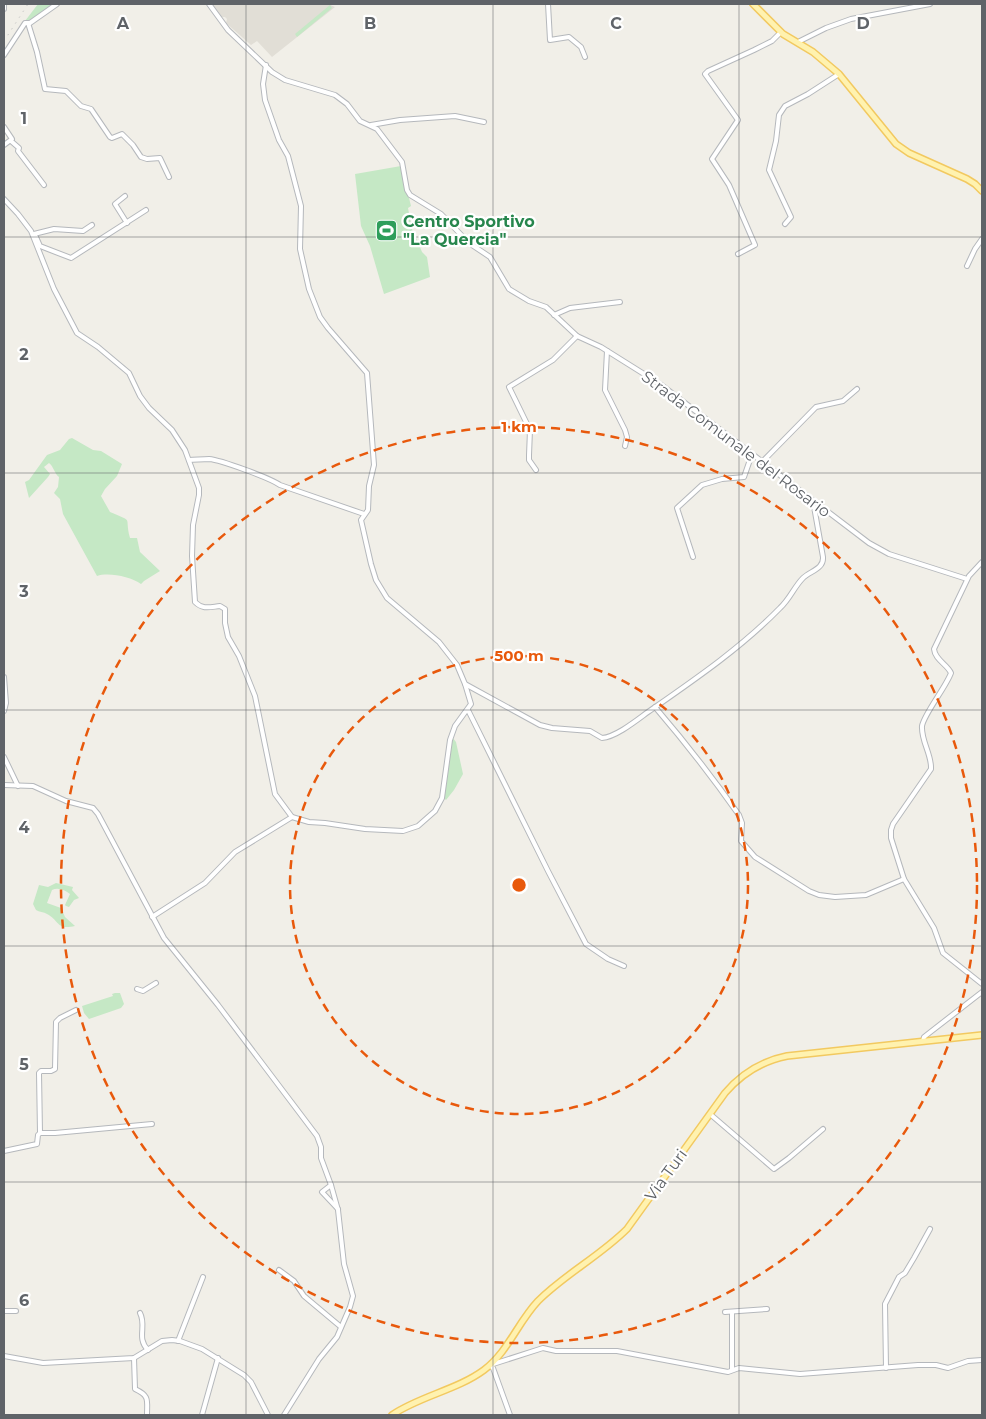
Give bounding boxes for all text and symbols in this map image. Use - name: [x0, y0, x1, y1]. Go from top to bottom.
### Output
- text: A: [116, 14, 130, 33]
- text: B: [364, 14, 376, 33]
- text: C: [610, 14, 622, 33]
- text: D: [856, 14, 870, 33]
- text: 1: [21, 109, 27, 128]
- place label: Centro Sportivo "La Quercia": [403, 212, 535, 249]
- sports icon: Centro Sportivo "La Quercia": [375, 218, 399, 242]
- text: 2: [19, 345, 29, 364]
- street label: Strada Comunale del Rosario: [638, 367, 834, 521]
- text: 1 km: [501, 417, 537, 436]
- text: 3: [18, 582, 29, 601]
- text: 500 m: [494, 646, 544, 665]
- text: 4: [18, 818, 30, 837]
- centre of rings: [510, 876, 528, 894]
- text: 5: [19, 1055, 29, 1074]
- street label: Via Turi: [641, 1145, 691, 1205]
- text: 6: [19, 1291, 29, 1310]

